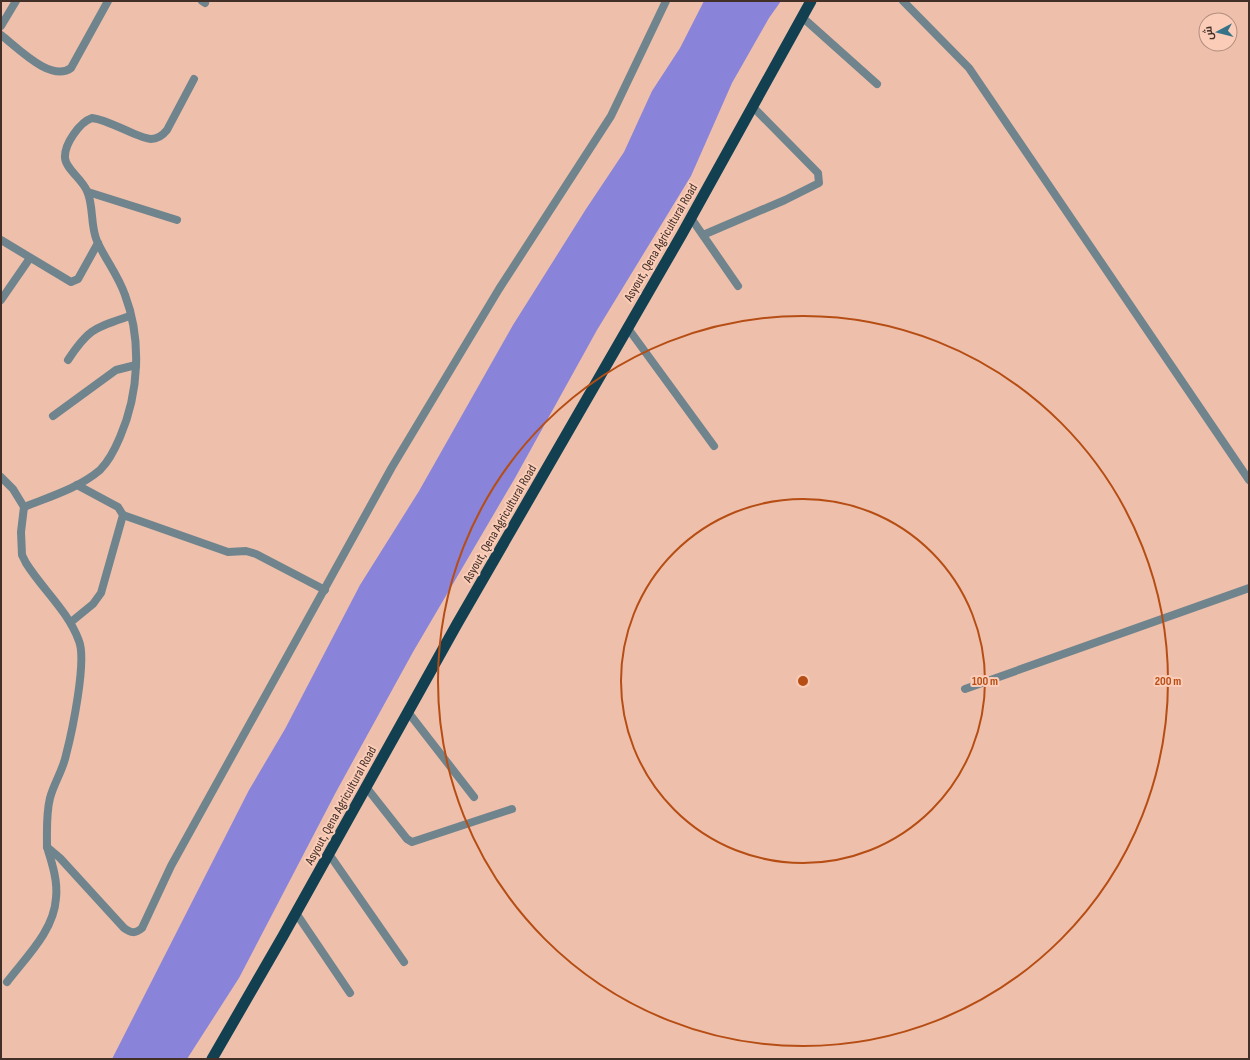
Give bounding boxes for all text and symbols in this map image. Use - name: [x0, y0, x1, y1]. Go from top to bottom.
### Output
- north arrow: [1198, 12, 1238, 52]
- text: ش: [1201, 25, 1216, 41]
- street label: Asyout, Qena Agricultural Road: [620, 181, 701, 305]
- street label: Asyout, Qena Agricultural Road: [459, 462, 540, 586]
- centre of rings: [796, 674, 810, 688]
- text: 100 m: [972, 674, 998, 689]
- text: 200 m: [1155, 674, 1181, 689]
- street label: Asyout, Qena Agricultural Road: [301, 743, 380, 869]

